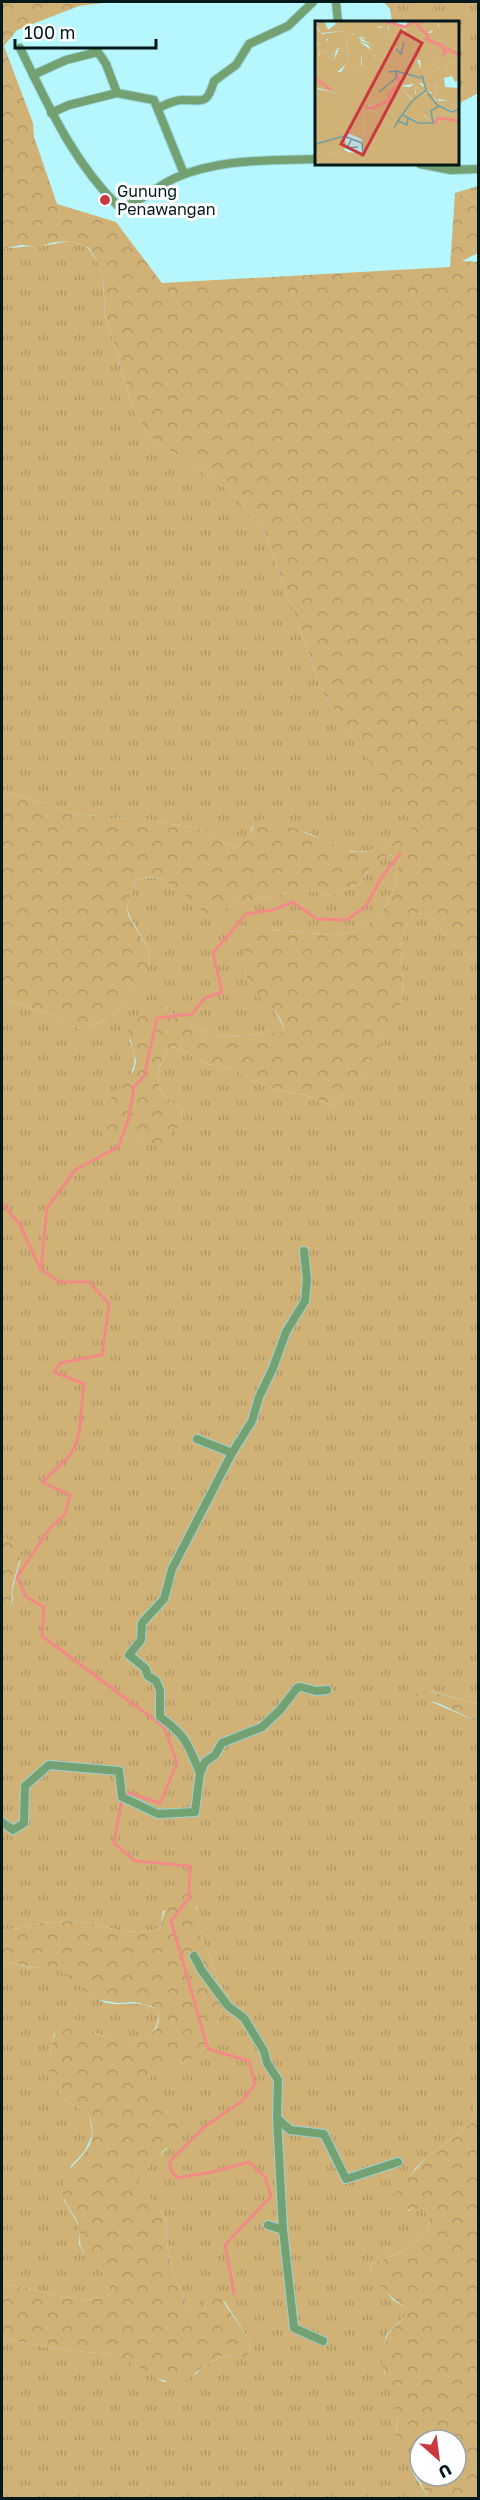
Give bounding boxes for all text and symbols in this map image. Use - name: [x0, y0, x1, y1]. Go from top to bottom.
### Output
- scale bar: [15, 12, 156, 50]
- text: 100 m: [24, 21, 75, 43]
- inset map: [315, 21, 459, 165]
- place label: Gunung Penawangan: [117, 181, 216, 219]
- marker: Gunung Penawangan: [98, 193, 112, 207]
- north arrow: [408, 2428, 468, 2488]
- text: U: [435, 2460, 455, 2483]

